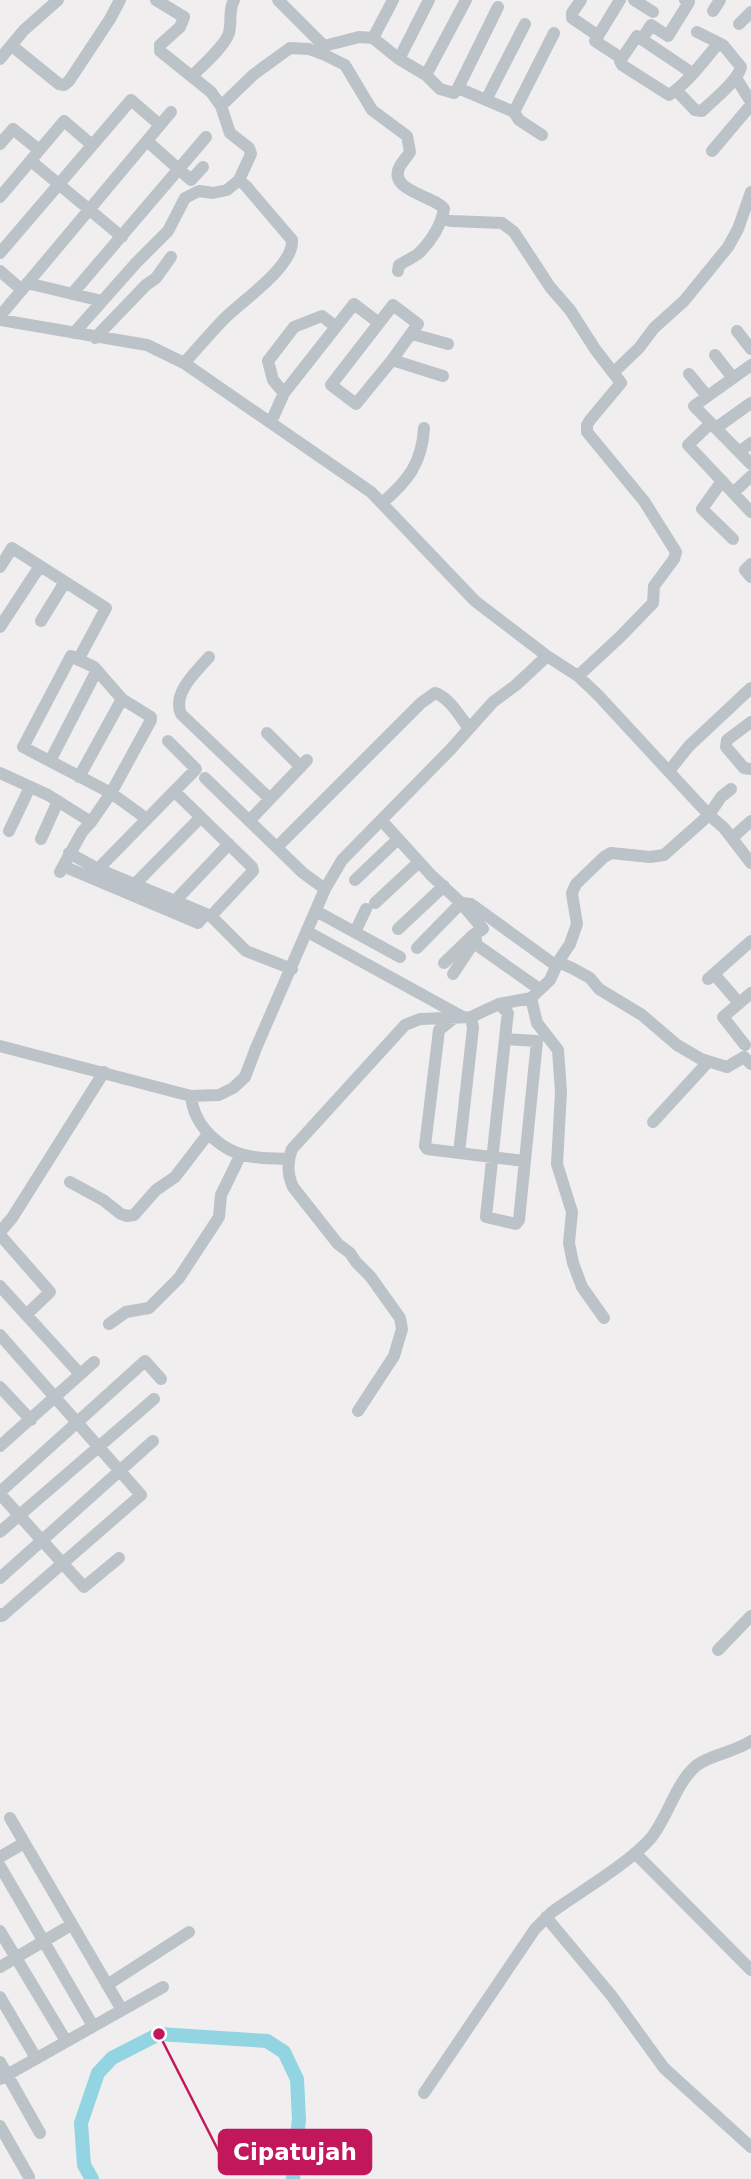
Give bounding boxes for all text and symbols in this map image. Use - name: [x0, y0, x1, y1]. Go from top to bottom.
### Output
- callout: Cipatujah: [219, 2130, 371, 2174]
- text: Cipatujah: [233, 2139, 357, 2165]

